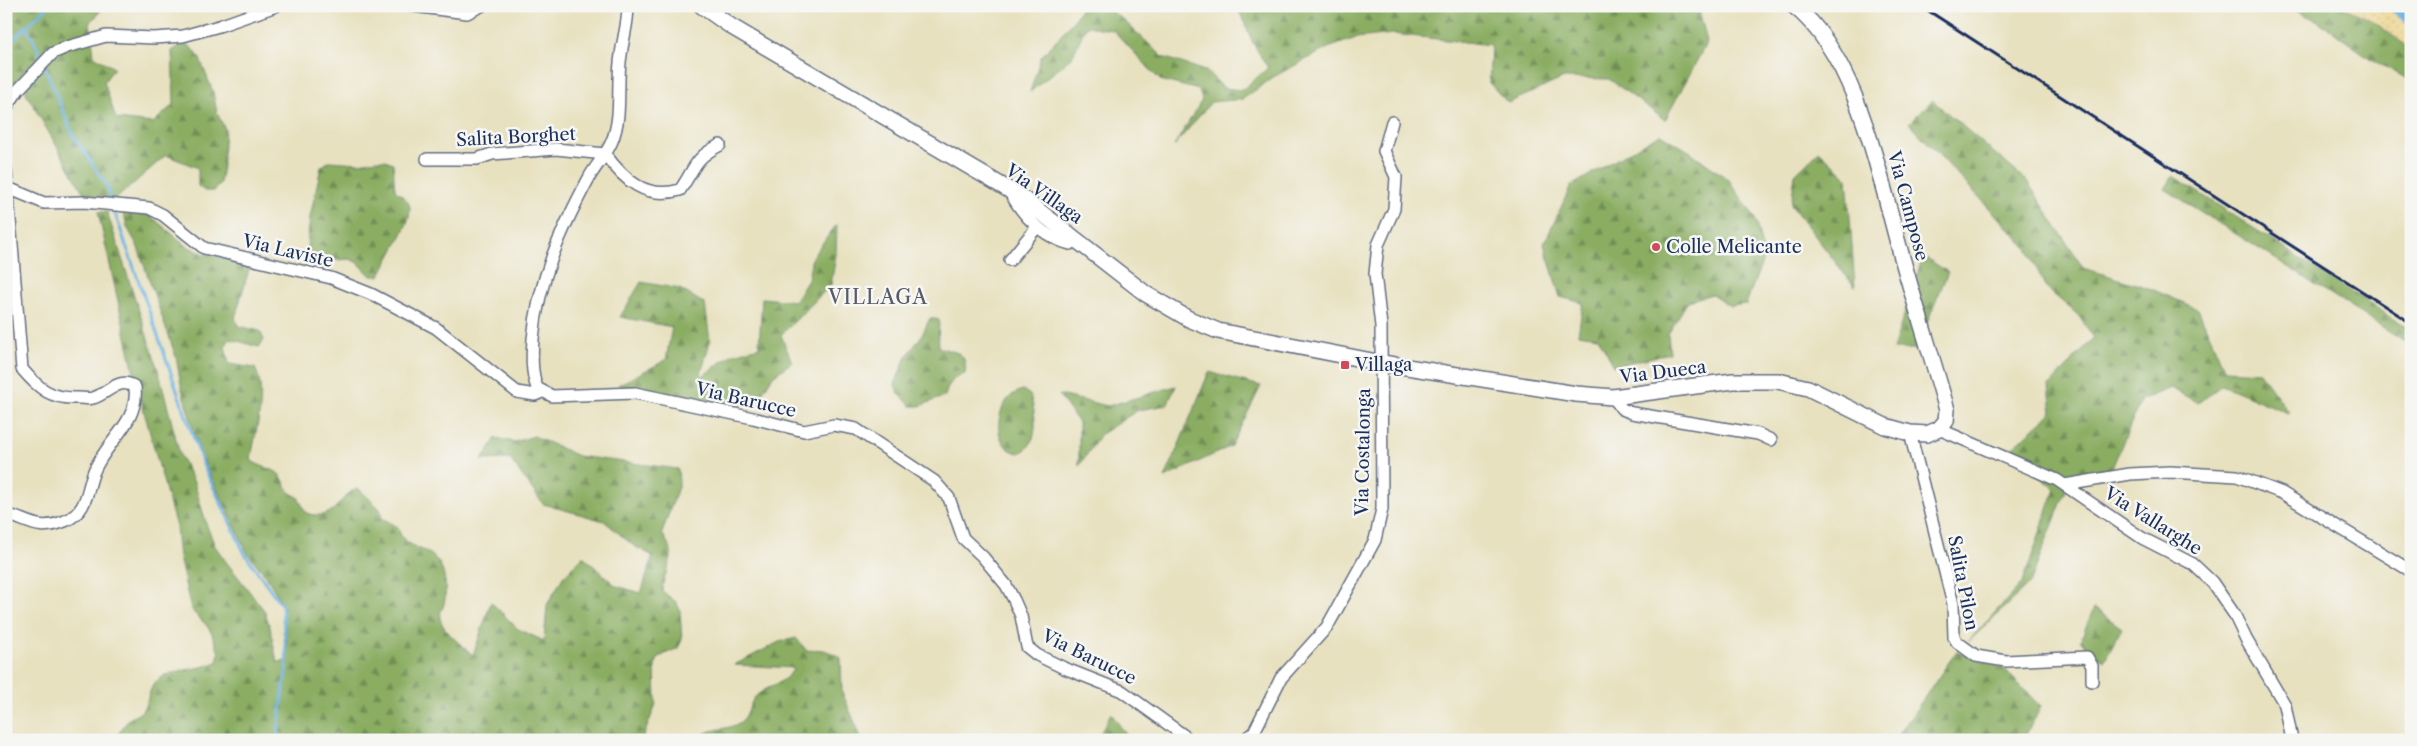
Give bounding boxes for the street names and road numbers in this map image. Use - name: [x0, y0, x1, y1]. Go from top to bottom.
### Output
- street label: Salita Borghet: [456, 123, 577, 151]
- street label: Via Campose: [1883, 148, 1933, 263]
- street label: Via Villaga: [1000, 159, 1087, 229]
- street label: Via Laviste: [239, 230, 336, 272]
- street label: Via Dueca: [1617, 356, 1708, 388]
- street label: Via Barucce: [693, 378, 798, 422]
- street label: Via Costalonga: [1351, 388, 1375, 517]
- street label: Via Vallarghe: [2099, 482, 2206, 560]
- street label: Salita Pilon: [1943, 534, 1983, 632]
- street label: Via Barucce: [1037, 624, 1140, 689]

